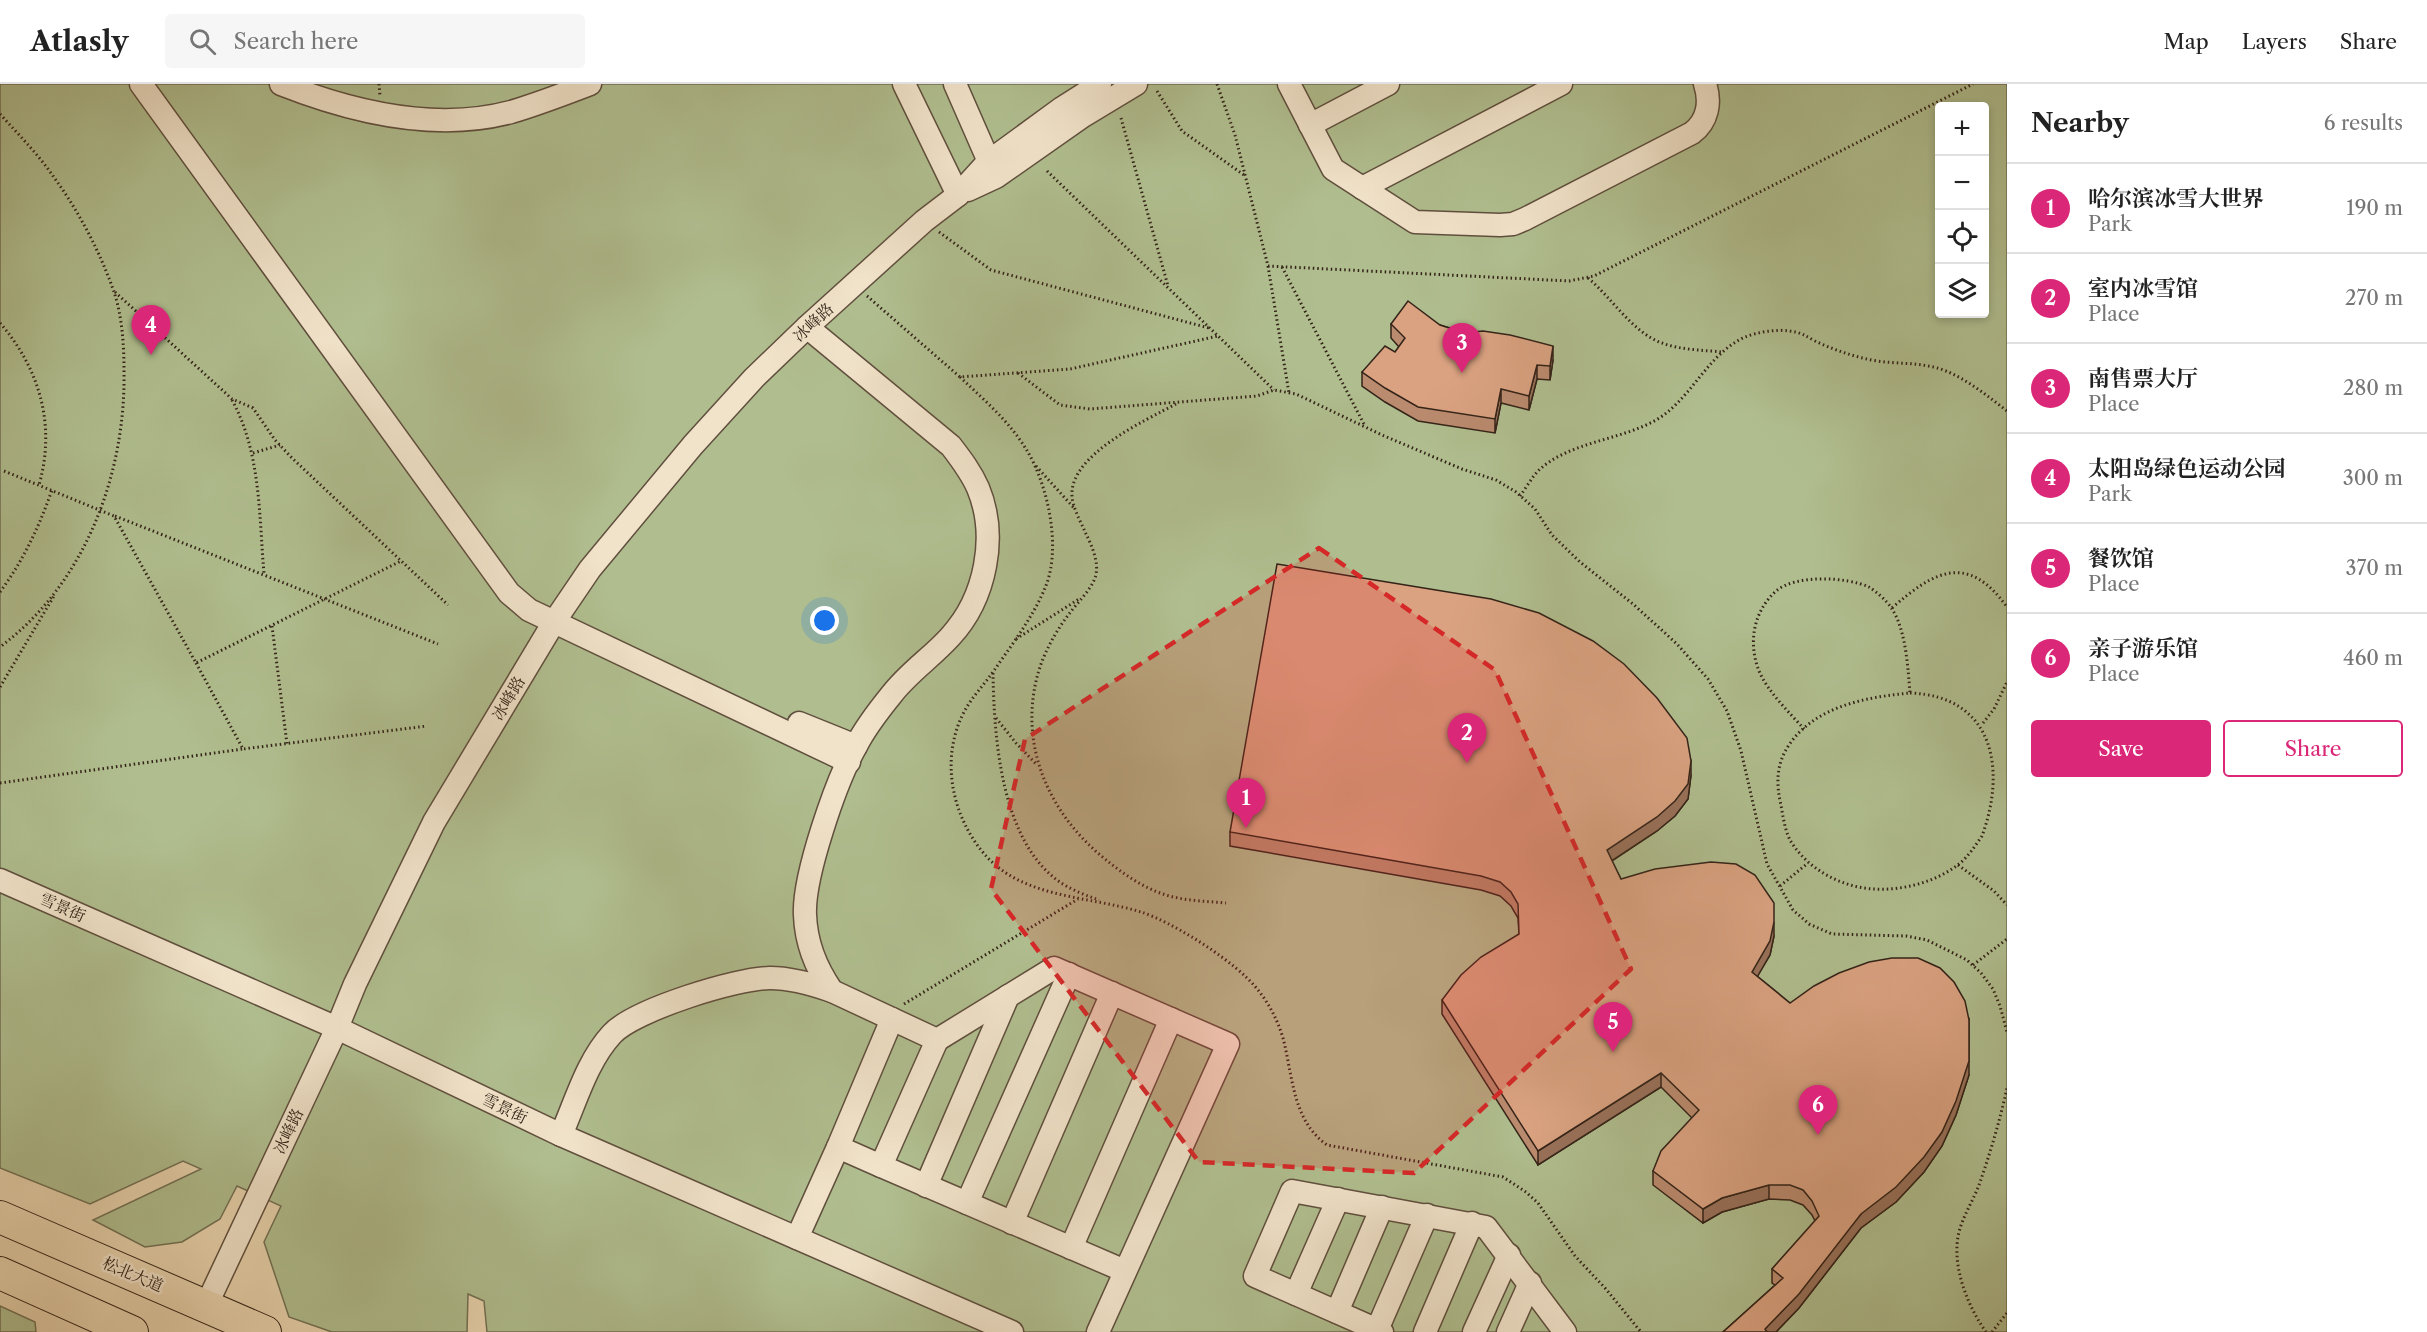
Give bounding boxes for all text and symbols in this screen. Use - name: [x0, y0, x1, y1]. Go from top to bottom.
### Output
- search box: [165, 14, 585, 68]
- text: Atlasly: [30, 24, 129, 58]
- icon: search: [186, 25, 219, 58]
- text: Search here: [234, 28, 358, 55]
- text: Map: [2164, 29, 2209, 54]
- text: Layers: [2242, 29, 2307, 54]
- text: Share: [2340, 29, 2397, 54]
- map controls: [1935, 102, 1989, 318]
- button: +: [1935, 102, 1989, 156]
- text: Nearby: [2031, 107, 2129, 139]
- text: 6 results: [2324, 111, 2403, 135]
- button: −: [1935, 156, 1989, 210]
- text: 哈尔滨冰雪大世界: [2088, 185, 2264, 212]
- text: 1: [2046, 196, 2055, 220]
- text: 190 m: [2346, 196, 2403, 220]
- button: locate: [1935, 210, 1989, 264]
- text: Park: [2088, 212, 2131, 236]
- button: layers: [1935, 264, 1989, 318]
- text: 室内冰雪馆: [2088, 275, 2198, 302]
- text: 2: [2045, 286, 2056, 310]
- text: 270 m: [2345, 286, 2403, 310]
- street label: 冰峰路: [789, 298, 837, 346]
- text: Place: [2088, 302, 2139, 326]
- pin: 4: [132, 306, 170, 355]
- pin: 3: [1442, 324, 1482, 373]
- text: 南售票大厅: [2088, 365, 2198, 392]
- text: 3: [2045, 376, 2056, 400]
- text: 280 m: [2343, 376, 2403, 400]
- text: Place: [2088, 392, 2139, 416]
- text: 太阳岛绿色运动公园: [2088, 455, 2286, 482]
- text: 4: [2045, 466, 2056, 490]
- text: 300 m: [2343, 466, 2403, 490]
- text: Park: [2088, 482, 2131, 506]
- text: 餐饮馆: [2088, 545, 2154, 572]
- text: 5: [2045, 556, 2056, 580]
- text: 370 m: [2346, 556, 2403, 580]
- text: Place: [2088, 572, 2139, 596]
- your location: [810, 606, 839, 635]
- text: 亲子游乐馆: [2088, 635, 2198, 662]
- text: 6: [2045, 646, 2056, 670]
- text: 460 m: [2343, 646, 2403, 670]
- text: Place: [2088, 662, 2139, 686]
- street label: 冰峰路: [487, 672, 529, 724]
- pin: 2: [1448, 714, 1486, 763]
- button: Save: [2031, 720, 2211, 777]
- button: Share: [2223, 720, 2403, 777]
- pin: 1: [1226, 778, 1266, 828]
- street label: 雪景街: [37, 888, 89, 926]
- pin: 5: [1594, 1002, 1632, 1052]
- pin: 6: [1798, 1086, 1838, 1135]
- street label: 雪景街: [479, 1088, 531, 1128]
- street label: 冰峰路: [269, 1105, 307, 1157]
- street label: 松北大道: [100, 1252, 166, 1296]

